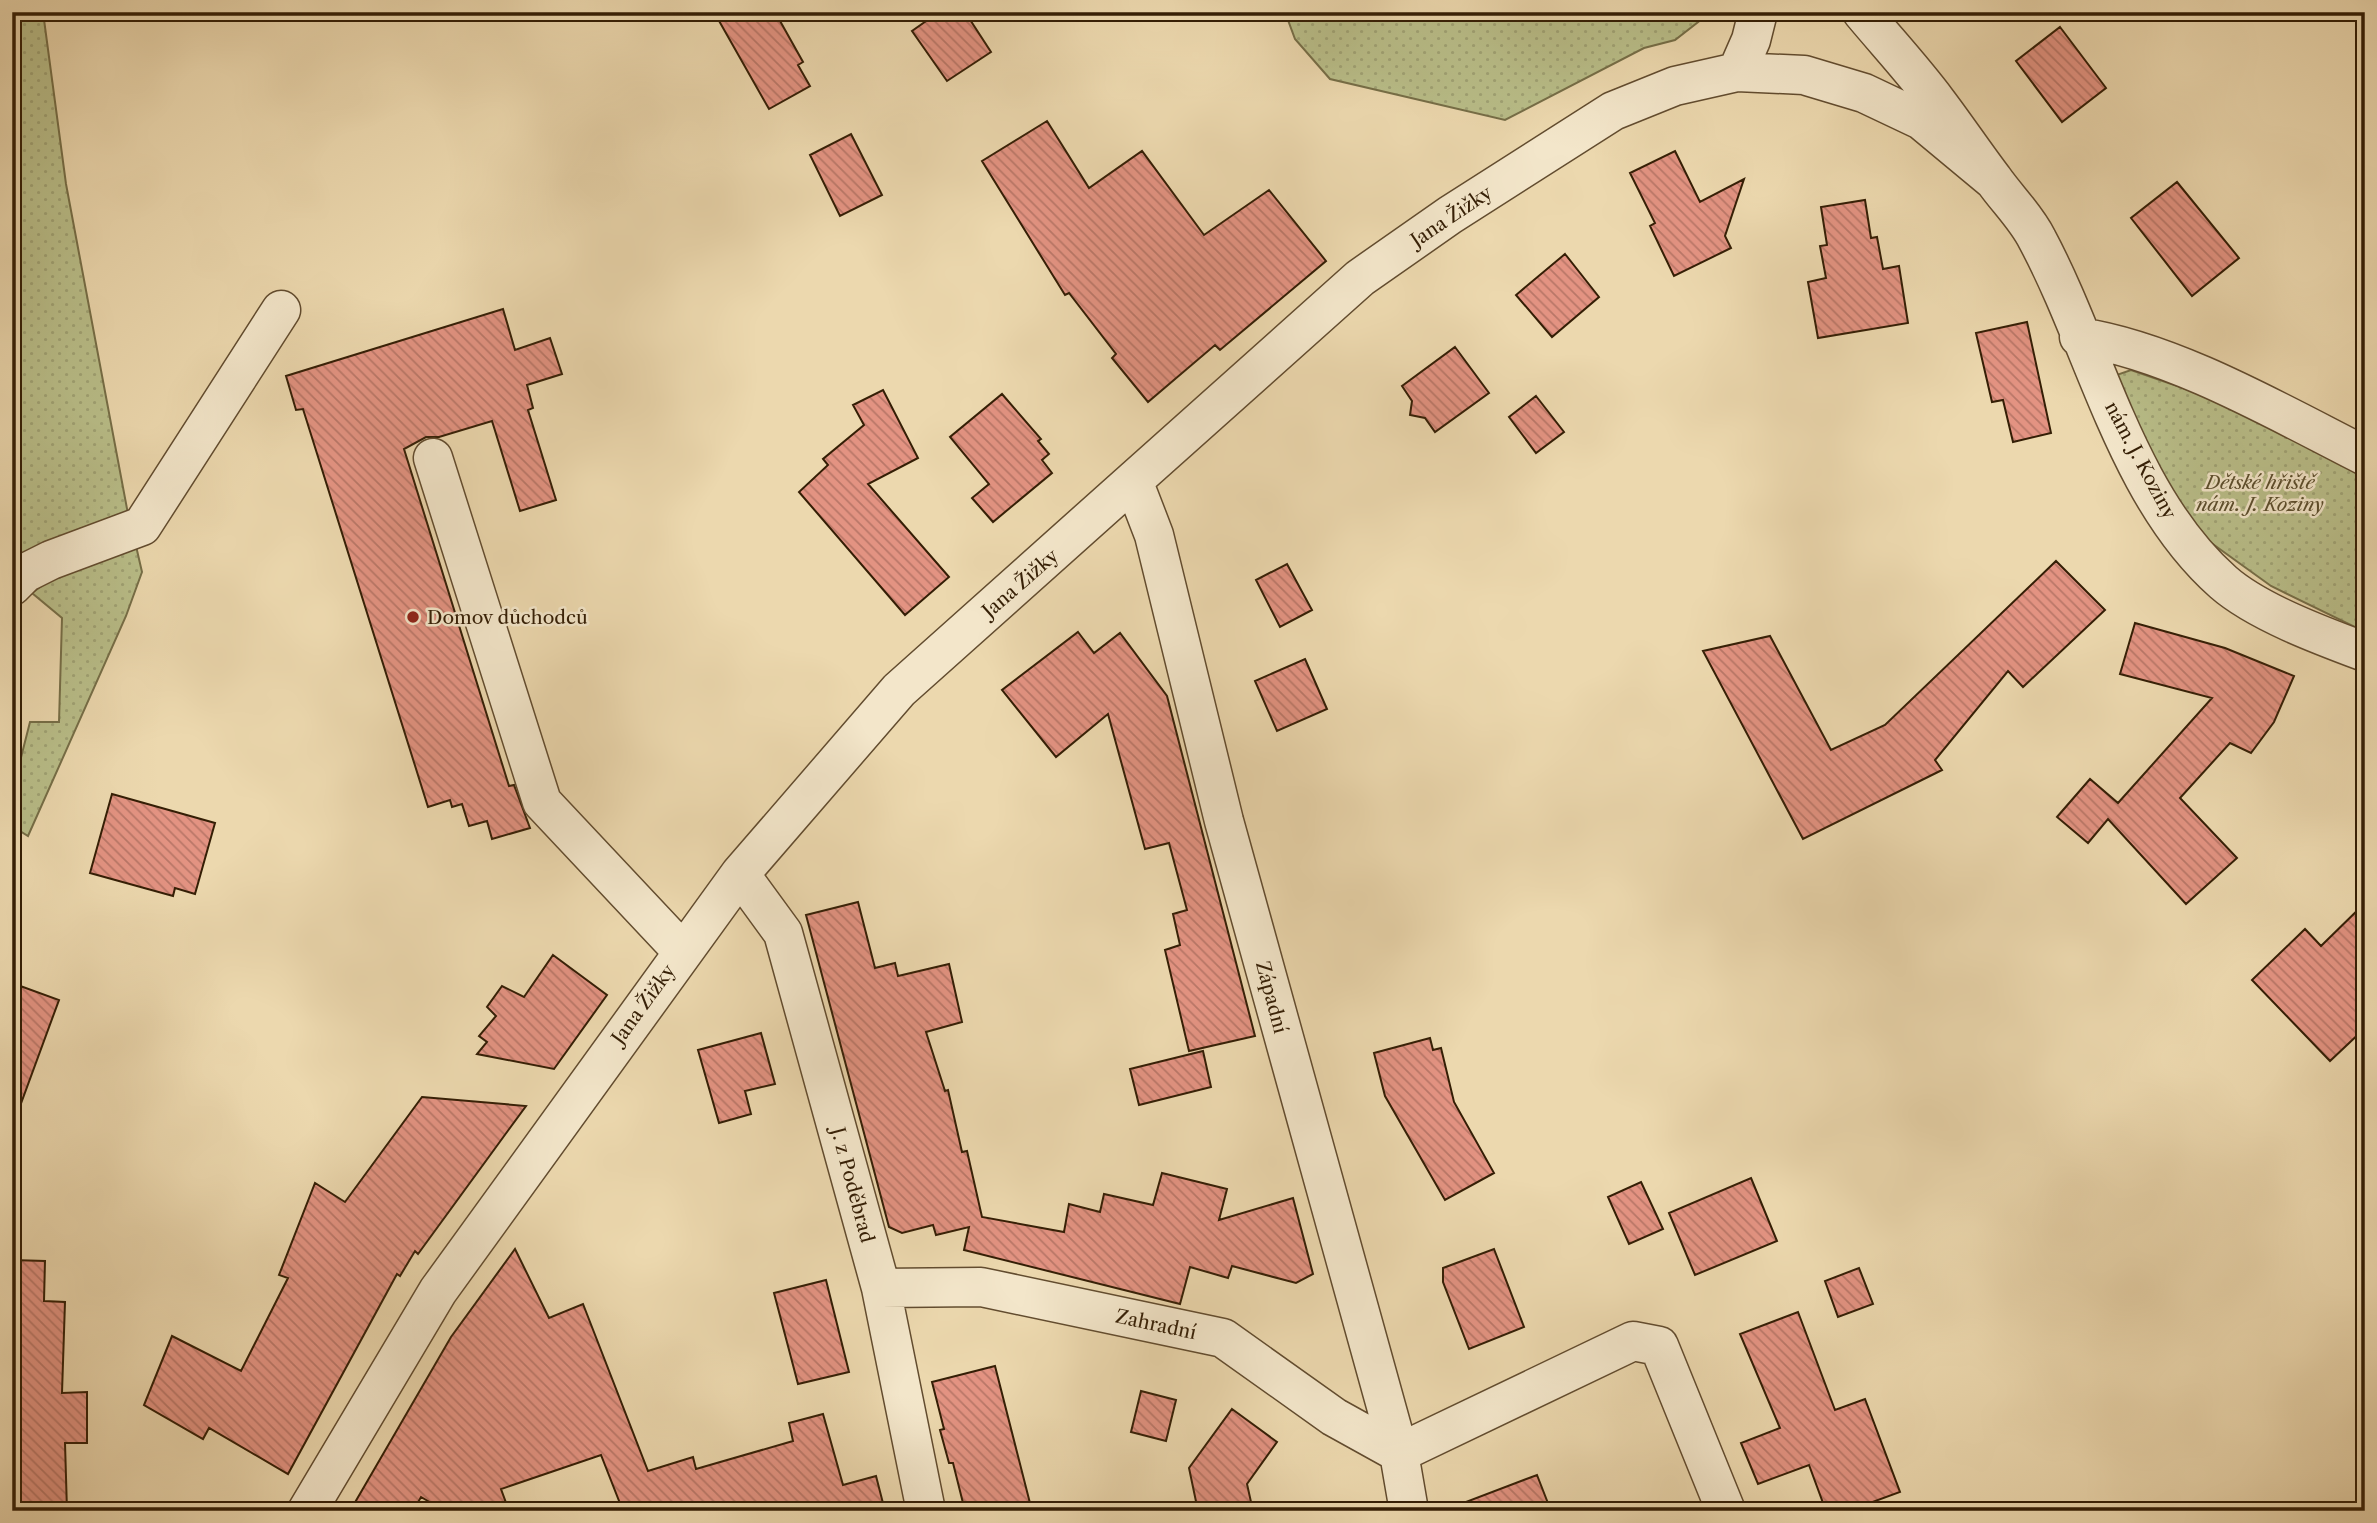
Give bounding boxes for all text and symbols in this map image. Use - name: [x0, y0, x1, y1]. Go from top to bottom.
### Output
- street label: Jana Žižky: [1403, 180, 1497, 254]
- street label: nám. J. Koziny: [2100, 398, 2181, 523]
- park label: Dětské hřiště nám. J. Koziny: [2195, 471, 2324, 516]
- street label: Jana Žižky: [975, 543, 1063, 625]
- place label: Domov důchodců: [427, 606, 588, 629]
- marker: Domov důchodců: [405, 609, 421, 625]
- street label: Západní: [1251, 958, 1292, 1036]
- street label: Jana Žižky: [604, 959, 680, 1051]
- street label: J. z Poděbrad: [825, 1122, 879, 1246]
- street label: Zahradní: [1113, 1305, 1199, 1344]

